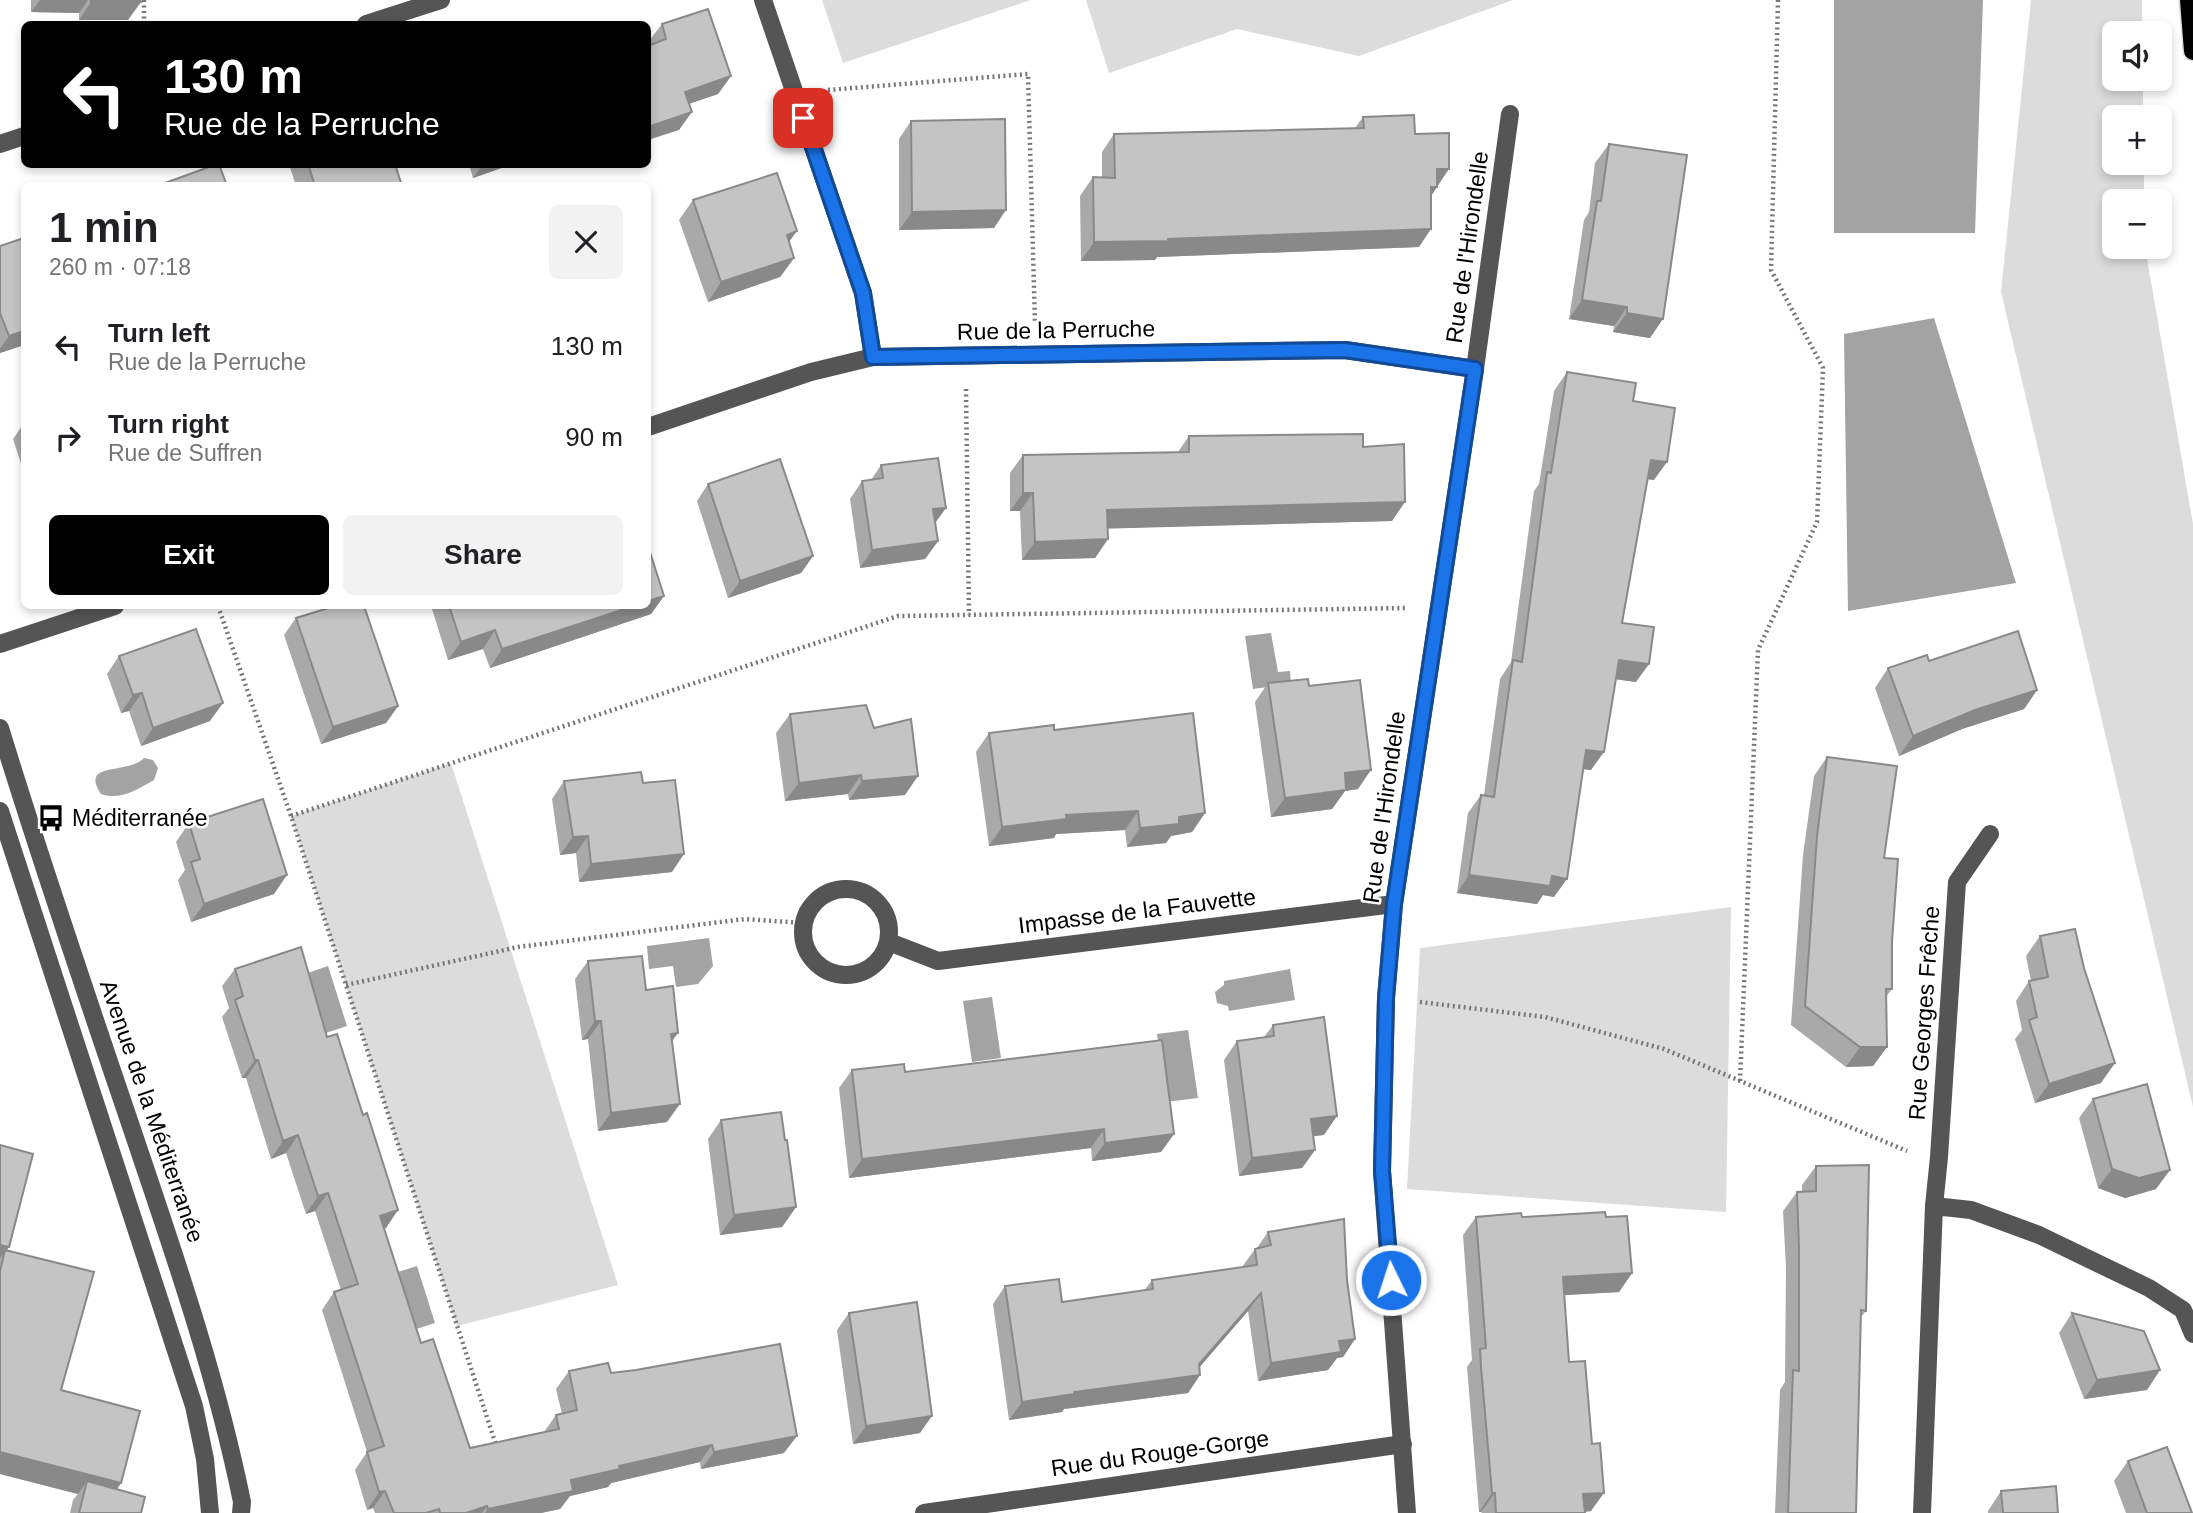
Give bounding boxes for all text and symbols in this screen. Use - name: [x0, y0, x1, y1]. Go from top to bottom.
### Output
- map controls: [2102, 21, 2172, 259]
- button: sound: [2102, 21, 2172, 91]
- icon: left: [49, 49, 140, 140]
- text: 130 m: [164, 49, 303, 103]
- pin: [773, 88, 833, 148]
- icon: arrive: [784, 99, 822, 137]
- button: +: [2102, 105, 2172, 175]
- text: Rue de la Perruche: [164, 106, 440, 142]
- street label: Rue de l'Hirondelle: [1441, 149, 1493, 345]
- button: −: [2102, 189, 2172, 259]
- text: 1 min: [49, 204, 159, 251]
- button: close: [549, 205, 623, 279]
- text: 260 m · 07:18: [49, 254, 191, 280]
- street label: Rue de la Perruche: [957, 315, 1155, 345]
- text: Turn left: [108, 318, 210, 348]
- icon: left: [49, 328, 87, 366]
- text: 130 m: [551, 331, 623, 361]
- text: Rue de la Perruche: [108, 349, 306, 375]
- text: Turn right: [108, 409, 229, 439]
- icon: right: [49, 419, 87, 457]
- text: 90 m: [565, 422, 623, 452]
- text: Rue de Suffren: [108, 440, 262, 466]
- button: Exit: [49, 515, 329, 595]
- button: Share: [343, 515, 623, 595]
- street label: Rue de l'Hirondelle: [1358, 709, 1410, 905]
- bus stop icon: Méditerranée: [36, 803, 66, 833]
- place label: Méditerranée: [72, 805, 208, 831]
- street label: Impasse de la Fauvette: [1017, 884, 1257, 938]
- street label: Rue Georges Frêche: [1904, 905, 1944, 1121]
- street label: Avenue de la Méditerranée: [95, 976, 209, 1246]
- position arrow: [1354, 1243, 1428, 1317]
- street label: Rue du Rouge-Gorge: [1049, 1425, 1271, 1481]

